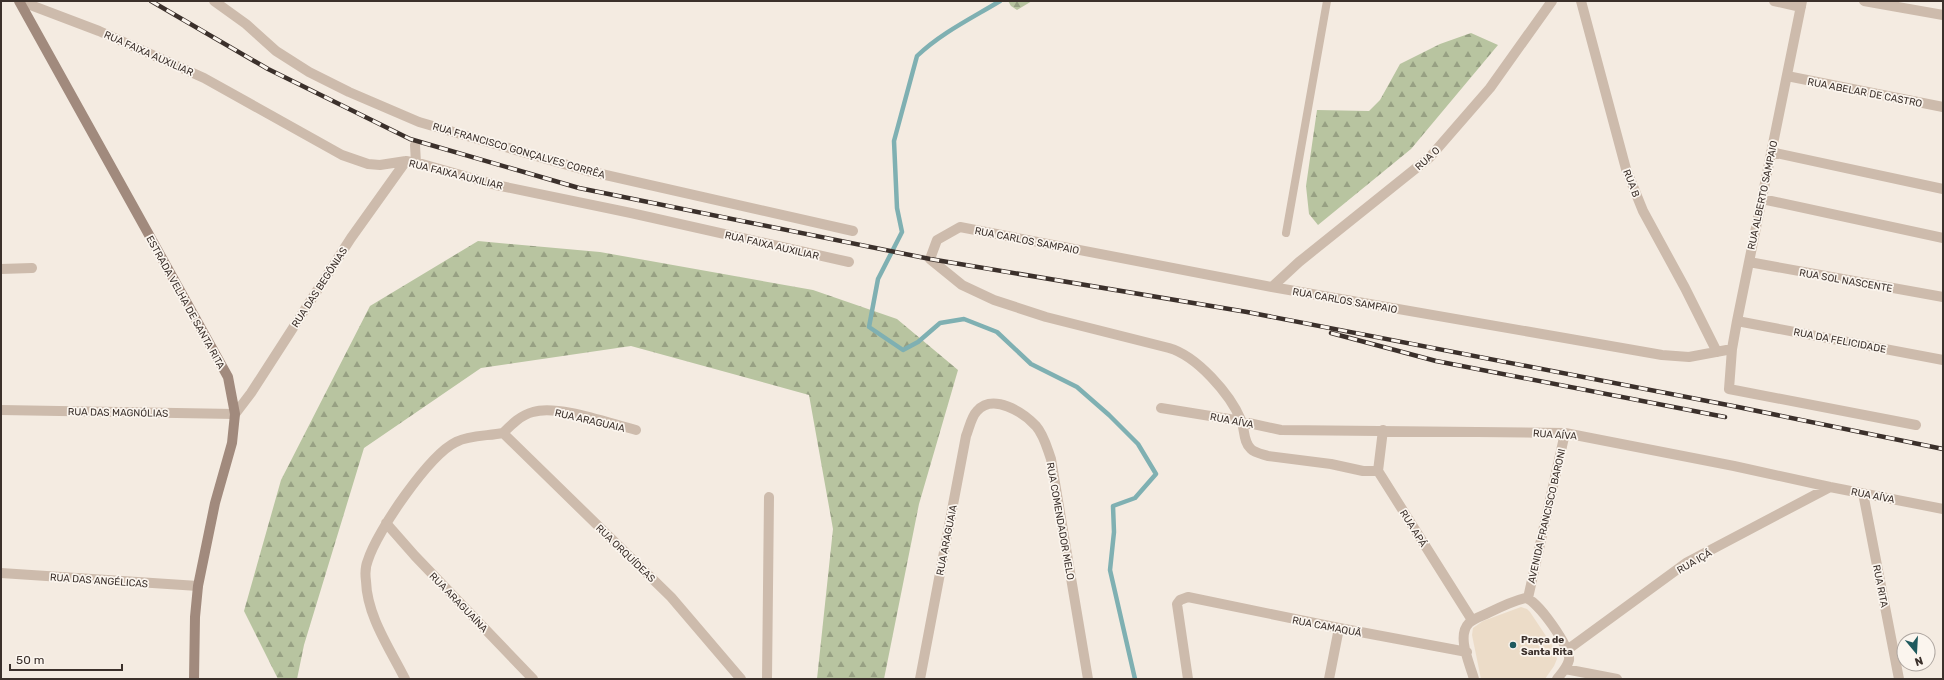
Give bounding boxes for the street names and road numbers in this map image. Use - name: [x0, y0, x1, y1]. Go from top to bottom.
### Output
- street label: RUA FAIXA AUXILIAR: [102, 29, 195, 79]
- street label: RUA ABELAR DE CASTRO: [1806, 76, 1923, 110]
- street label: RUA FRANCISCO GONÇALVES CORRÊA: [431, 121, 607, 181]
- street label: RUA ALBERTO SAMPAIO: [1746, 139, 1780, 251]
- street label: RUA O: [1413, 144, 1443, 173]
- street label: RUA FAIXA AUXILIAR: [408, 157, 504, 193]
- street label: RUA B: [1620, 168, 1642, 199]
- street label: RUA CARLOS SAMPAIO: [974, 225, 1080, 257]
- street label: RUA FAIXA AUXILIAR: [723, 229, 820, 263]
- street label: ESTRADA VELHA DE SANTA RITA: [143, 234, 227, 372]
- street label: RUA DAS BEGÔNIAS: [289, 245, 350, 330]
- street label: RUA SOL NASCENTE: [1798, 267, 1893, 295]
- street label: RUA CARLOS SAMPAIO: [1292, 286, 1398, 316]
- street label: RUA DA FELICIDADE: [1793, 326, 1887, 356]
- street label: RUA DAS MAGNÓLIAS: [68, 406, 168, 420]
- street label: RUA ARAGUAIA: [554, 407, 626, 435]
- street label: RUA AÍVA: [1209, 411, 1255, 431]
- street label: RUA AÍVA: [1532, 427, 1578, 443]
- street label: AVENIDA FRANCISCO BARONI: [1526, 448, 1568, 585]
- street label: RUA COMENDADOR MELO: [1044, 461, 1076, 581]
- street label: RUA AÍVA: [1850, 486, 1896, 506]
- street label: RUA ARAGUAIA: [934, 504, 960, 577]
- street label: RUA APÁ: [1397, 508, 1429, 550]
- street label: RUA ORQUÍDEAS: [593, 522, 657, 585]
- street label: RUA IÇÁ: [1675, 547, 1714, 577]
- street label: RUA RITA: [1870, 564, 1890, 609]
- street label: RUA ARAGUAÍNA: [427, 570, 490, 635]
- street label: RUA DAS ANGÉLICAS: [49, 572, 148, 590]
- street label: RUA CAMAQUÃ: [1291, 614, 1363, 640]

